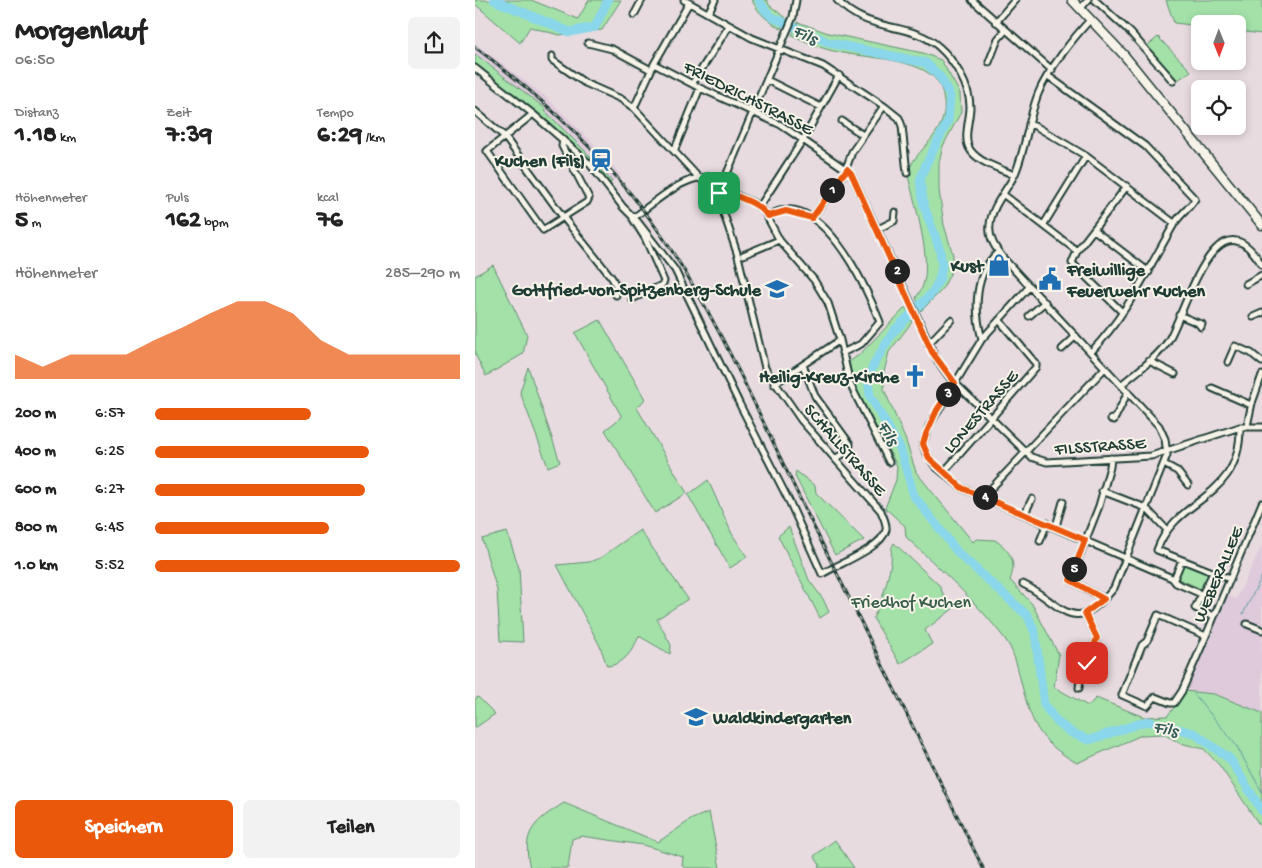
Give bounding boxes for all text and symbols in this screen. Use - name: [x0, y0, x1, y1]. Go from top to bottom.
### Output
- north arrow: [1191, 15, 1246, 70]
- map controls: [1191, 15, 1246, 135]
- text: Morgenlauf: [15, 16, 146, 49]
- button: share: [408, 17, 460, 69]
- water label: Fils: [788, 20, 823, 53]
- text: 06:50: [15, 52, 55, 71]
- street label: FRIEDRICHSTRASSE: [679, 57, 817, 141]
- button: locate: [1191, 80, 1246, 135]
- text: Distanz: [15, 105, 59, 122]
- text: Zeit: [166, 105, 191, 122]
- text: Tempo: [317, 105, 354, 122]
- text: 1.18: [15, 122, 57, 151]
- text: 7:39: [166, 122, 212, 151]
- text: 6:29: [317, 122, 362, 151]
- text: km: [57, 130, 76, 147]
- text: /km: [362, 130, 385, 147]
- station icon: Kuchen (Fils): [588, 147, 614, 173]
- place label: Kuchen (Fils): [494, 152, 585, 173]
- pin: [698, 172, 740, 214]
- pin: 1: [819, 178, 845, 202]
- icon: arrive: [705, 179, 733, 207]
- text: 1: [830, 182, 835, 199]
- text: Höhenmeter: [15, 190, 87, 207]
- text: Puls: [166, 190, 189, 207]
- text: kcal: [317, 190, 339, 207]
- text: 5: [15, 207, 28, 236]
- text: 162: [166, 207, 201, 236]
- text: 76: [317, 207, 343, 236]
- text: m: [28, 215, 41, 232]
- text: bpm: [201, 215, 229, 232]
- shop icon: Kust: [986, 252, 1012, 278]
- place label: Kust: [950, 257, 985, 278]
- pin: 2: [885, 258, 909, 284]
- place label: Freiwillige Feuerwehr Kuchen: [1066, 261, 1206, 303]
- text: 2: [894, 263, 901, 280]
- text: Höhenmeter: [15, 265, 97, 284]
- text: 285–290 m: [385, 265, 460, 284]
- public building icon: Freiwillige Feuerwehr Kuchen: [1037, 266, 1063, 292]
- school or university icon: Gottfried-von-Spitzenberg-Schule: [764, 276, 790, 302]
- place label: Gottfried-von-Spitzenberg-Schule: [512, 281, 762, 302]
- church icon: Heilig-Kreuz-Kirche: [902, 363, 928, 389]
- street label: LONESTRASSE: [940, 366, 1024, 459]
- place label: Heilig-Kreuz-Kirche: [759, 368, 900, 389]
- pin: 3: [935, 382, 961, 406]
- text: 3: [945, 386, 952, 403]
- street label: SCHALLSTRASSE: [798, 400, 890, 502]
- text: 200 m: [15, 405, 56, 424]
- text: 6:57: [95, 405, 125, 424]
- water label: Fils: [871, 417, 904, 452]
- street label: FILSSTRASSE: [1053, 434, 1147, 461]
- text: 400 m: [15, 443, 56, 462]
- text: 6:25: [95, 443, 124, 462]
- text: 600 m: [15, 481, 56, 500]
- text: 6:27: [95, 481, 124, 500]
- pin: 4: [973, 484, 997, 510]
- text: 4: [982, 489, 989, 506]
- text: 800 m: [15, 519, 57, 538]
- text: 6:45: [95, 519, 124, 538]
- street label: WEBERALLEE: [1190, 523, 1249, 626]
- pin: 5: [1061, 556, 1087, 582]
- text: 1.0 km: [15, 557, 58, 576]
- text: 5:52: [95, 557, 125, 576]
- text: 5: [1071, 561, 1078, 578]
- park label: Friedhof Kuchen: [850, 593, 971, 614]
- pin: [1066, 642, 1108, 684]
- icon: check: [1073, 649, 1101, 677]
- school or university icon: Waldkindergarten: [683, 704, 709, 730]
- place label: Waldkindergarten: [712, 709, 852, 730]
- water label: Fils: [1150, 716, 1182, 745]
- button: Speichern: [15, 800, 233, 858]
- button: Teilen: [243, 800, 460, 858]

